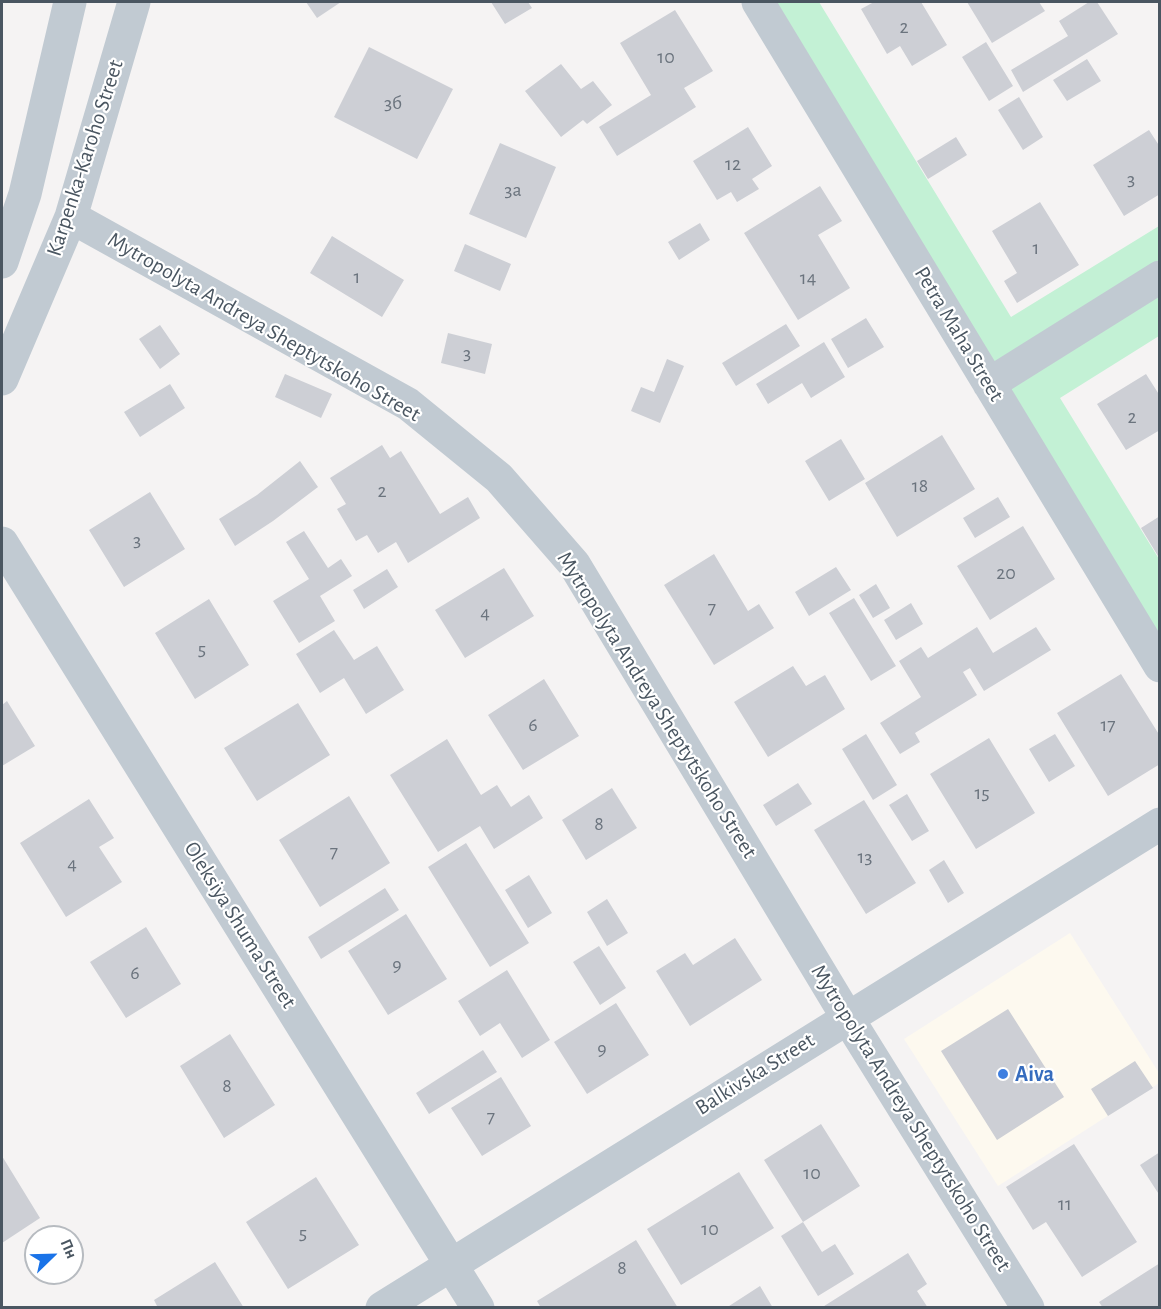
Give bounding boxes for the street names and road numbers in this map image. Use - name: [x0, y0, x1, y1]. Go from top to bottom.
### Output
- street label: Karpenka-Karoho Street: [41, 57, 129, 259]
- street label: Mytropolyta Andreya Sheptytskoho Street: [103, 226, 425, 428]
- street label: Petra Maha Street: [908, 262, 1010, 406]
- street label: Mytropolyta Andreya Sheptytskoho Street: [551, 547, 763, 863]
- street label: Oleksiya Shuma Street: [178, 837, 302, 1013]
- street label: Mytropolyta Andreya Sheptytskoho Street: [805, 960, 1017, 1276]
- street label: Balkivska Street: [691, 1027, 819, 1121]

